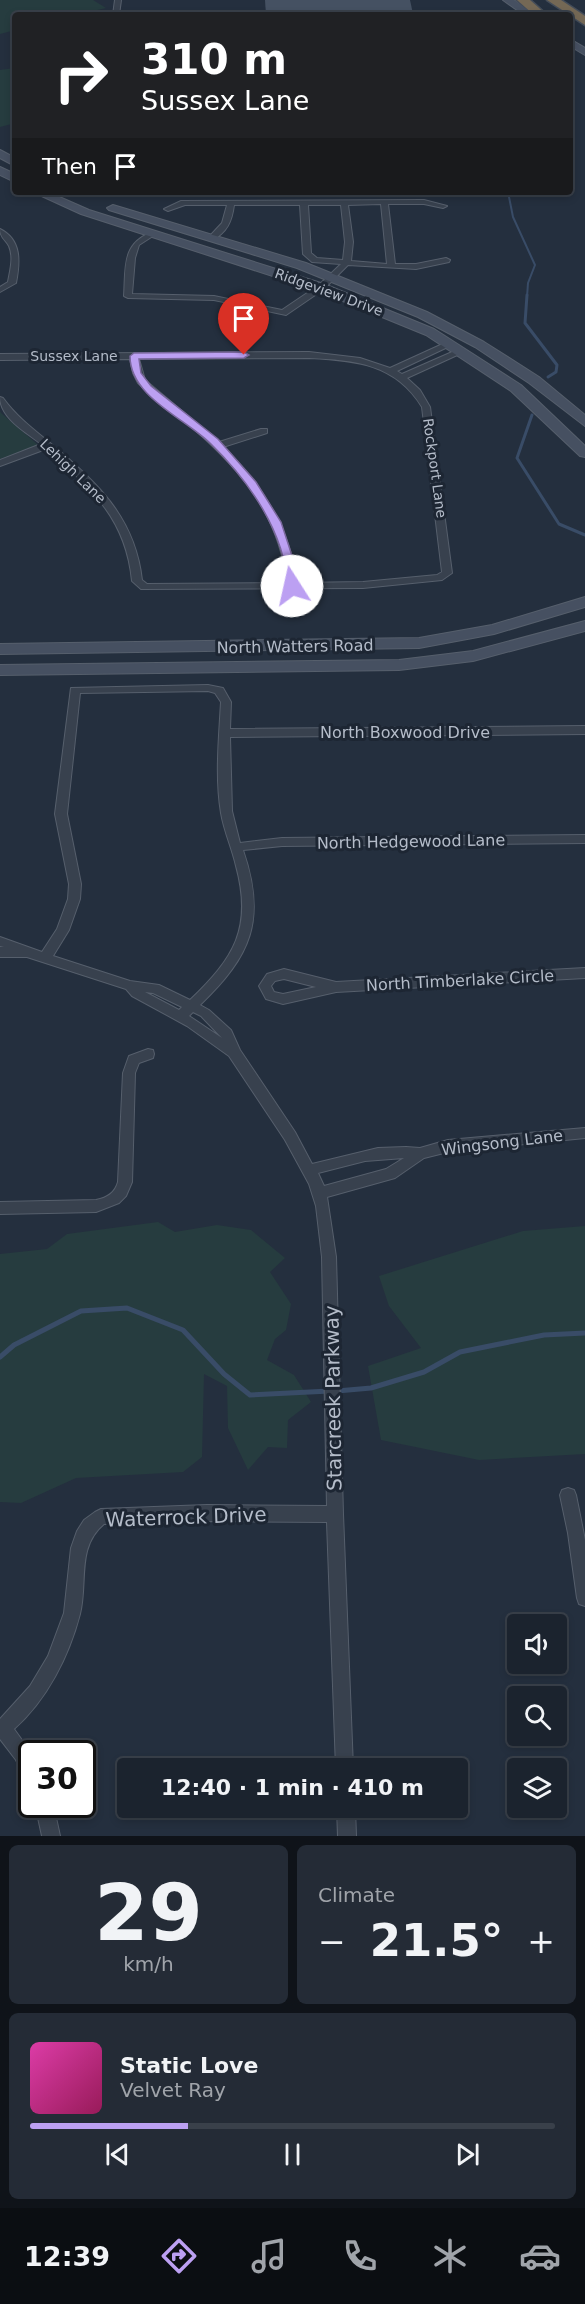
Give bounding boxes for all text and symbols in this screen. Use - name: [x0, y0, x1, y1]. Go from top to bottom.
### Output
- text: 310 m: [141, 35, 287, 84]
- icon: right: [42, 36, 120, 114]
- text: Sussex Lane: [141, 85, 309, 116]
- icon: arrive: [109, 150, 142, 183]
- text: Then: [42, 154, 97, 179]
- street label: Ridgeview Drive: [273, 265, 385, 319]
- pin: [218, 293, 269, 355]
- icon: arrive: [227, 302, 260, 335]
- street label: Sussex Lane: [30, 348, 118, 364]
- street label: Rockport Lane: [420, 417, 450, 519]
- street label: Lehigh Lane: [37, 436, 109, 506]
- position arrow: [260, 554, 324, 618]
- street label: North Watters Road: [216, 636, 374, 657]
- street label: North Boxwood Drive: [320, 723, 490, 742]
- street label: North Hedgewood Lane: [317, 830, 505, 853]
- street label: North Timberlake Circle: [365, 966, 555, 995]
- street label: Wingsong Lane: [440, 1126, 564, 1159]
- street label: Starcreek Parkway: [319, 1305, 347, 1491]
- street label: Waterrock Drive: [105, 1502, 267, 1532]
- map controls: [507, 1614, 567, 1818]
- button: sound: [507, 1614, 567, 1674]
- button: search: [507, 1686, 567, 1746]
- speed limit sign: 30: [18, 1740, 96, 1818]
- button: layers: [507, 1758, 567, 1818]
- text: 12:40 · 1 min · 410 m: [161, 1775, 424, 1800]
- text: 29: [94, 1868, 203, 1958]
- text: Climate: [318, 1883, 395, 1907]
- text: 21.5°: [370, 1914, 503, 1967]
- text: −: [318, 1922, 346, 1961]
- text: +: [527, 1922, 555, 1961]
- text: km/h: [123, 1952, 174, 1976]
- text: Static Love: [120, 2053, 258, 2078]
- text: Velvet Ray: [120, 2078, 226, 2102]
- icon: previous: [101, 2138, 134, 2171]
- icon: pause: [276, 2138, 309, 2171]
- icon: next: [451, 2138, 484, 2171]
- icon: directions: [158, 2235, 200, 2277]
- icon: music: [248, 2235, 290, 2277]
- icon: phone: [339, 2235, 381, 2277]
- icon: climate: [429, 2235, 471, 2277]
- icon: car: [519, 2235, 561, 2277]
- text: 12:39: [24, 2241, 110, 2272]

